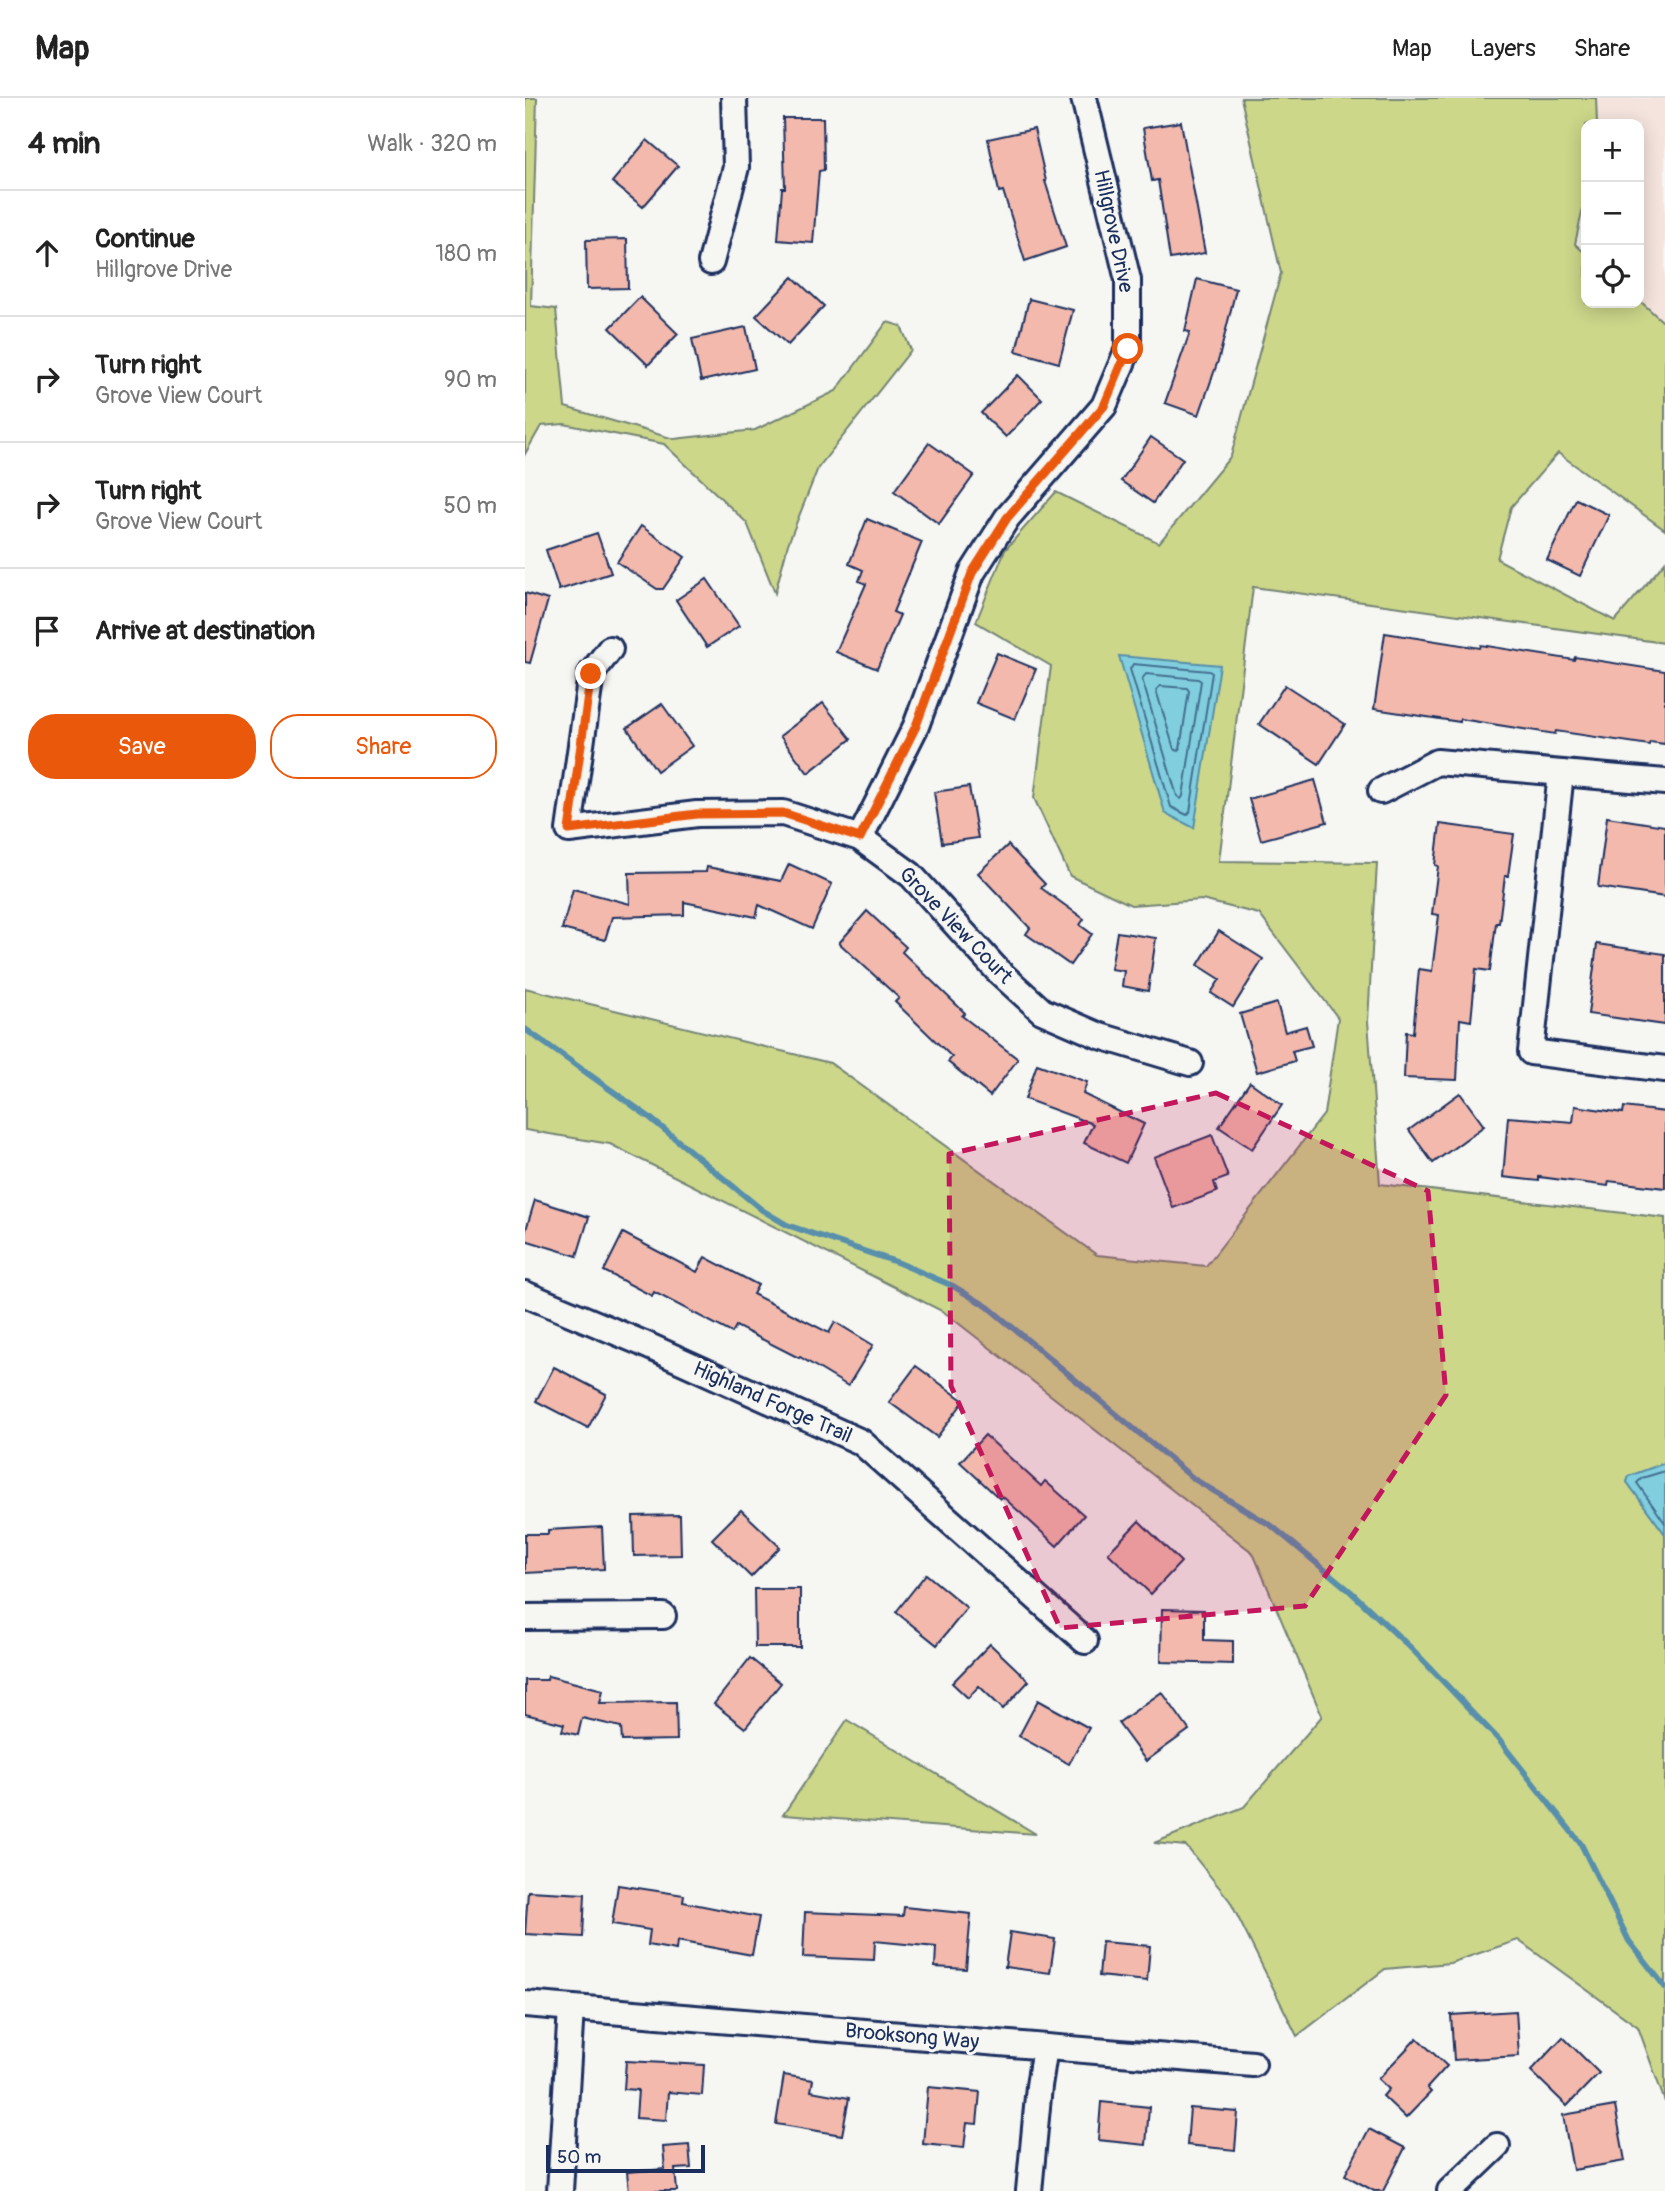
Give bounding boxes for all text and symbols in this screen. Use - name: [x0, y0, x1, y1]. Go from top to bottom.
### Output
- text: Map: [35, 28, 90, 69]
- text: Map: [1392, 34, 1432, 63]
- text: Layers: [1470, 34, 1536, 63]
- text: Share: [1574, 34, 1630, 63]
- map controls: [1581, 119, 1644, 308]
- button: +: [1581, 119, 1644, 182]
- text: 4 min: [28, 125, 101, 162]
- text: Walk · 320 m: [367, 129, 497, 158]
- street label: Hillgrove Drive: [1087, 167, 1140, 296]
- button: −: [1581, 182, 1644, 245]
- text: Continue: [95, 223, 195, 255]
- icon: ahead: [28, 234, 66, 272]
- text: 180 m: [435, 239, 497, 268]
- button: locate: [1581, 245, 1644, 308]
- text: Hillgrove Drive: [95, 255, 232, 284]
- route start: [1112, 333, 1143, 364]
- text: Turn right: [95, 349, 201, 381]
- icon: right: [28, 360, 66, 398]
- text: 90 m: [444, 365, 497, 394]
- text: Grove View Court: [95, 381, 262, 410]
- text: Turn right: [95, 475, 201, 507]
- icon: right: [28, 486, 66, 524]
- text: 50 m: [443, 491, 497, 520]
- text: Grove View Court: [95, 507, 262, 536]
- icon: arrive: [28, 612, 66, 650]
- text: Arrive at destination: [95, 615, 315, 647]
- route end: [575, 658, 606, 689]
- button: Save: [28, 714, 256, 779]
- button: Share: [270, 714, 497, 779]
- street label: Grove View Court: [893, 861, 1019, 990]
- street label: Highland Forge Trail: [689, 1355, 857, 1450]
- street label: Brooksong Way: [844, 2017, 980, 2056]
- scale bar: [546, 2142, 705, 2174]
- text: 50 m: [557, 2145, 601, 2169]

